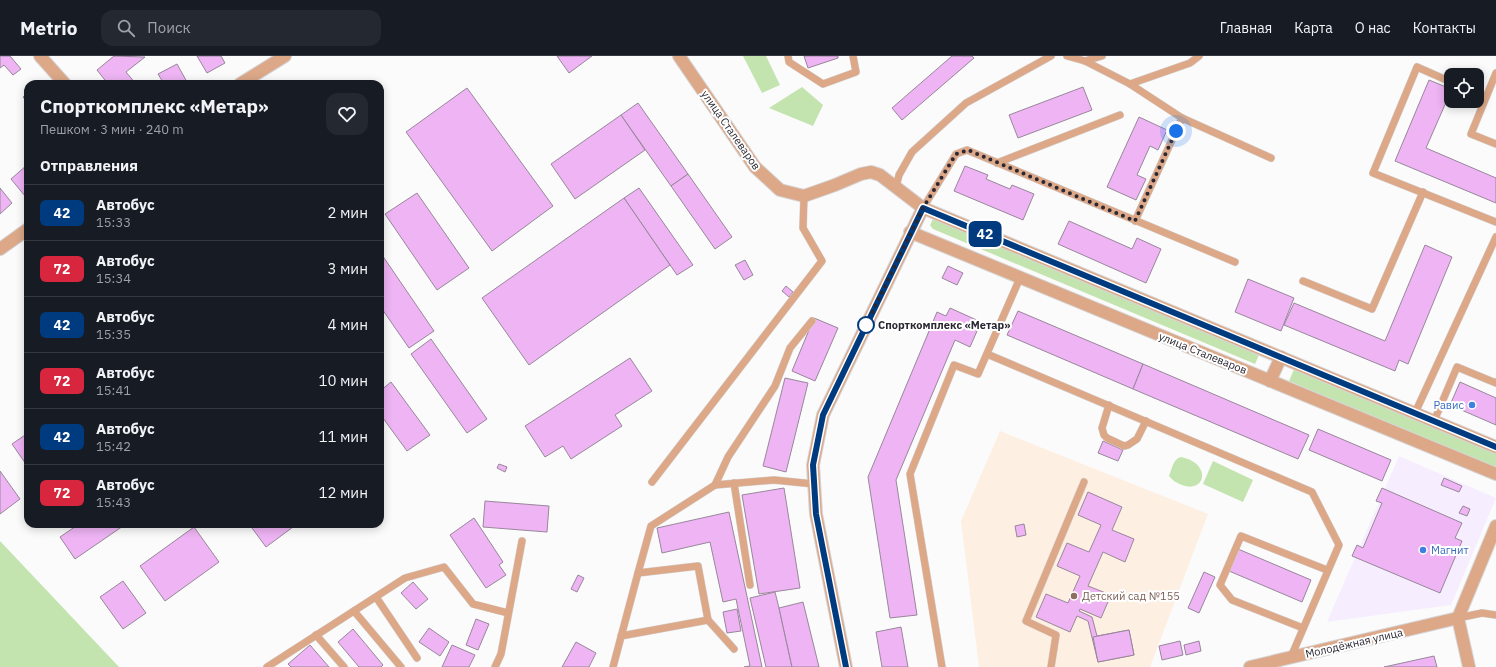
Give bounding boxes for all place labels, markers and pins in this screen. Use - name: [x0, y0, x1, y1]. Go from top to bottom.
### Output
- marker: Спорткомплекс «Метар»: [857, 316, 875, 334]
- place label: Спорткомплекс «Метар»: [878, 318, 1010, 332]
- place label: Равис: [1433, 398, 1464, 412]
- marker: Равис: [1467, 400, 1477, 410]
- place label: Магнит: [1431, 543, 1469, 557]
- marker: Магнит: [1418, 545, 1428, 555]
- place label: Детский сад №155: [1082, 589, 1180, 603]
- marker: Детский сад №155: [1069, 591, 1079, 601]

